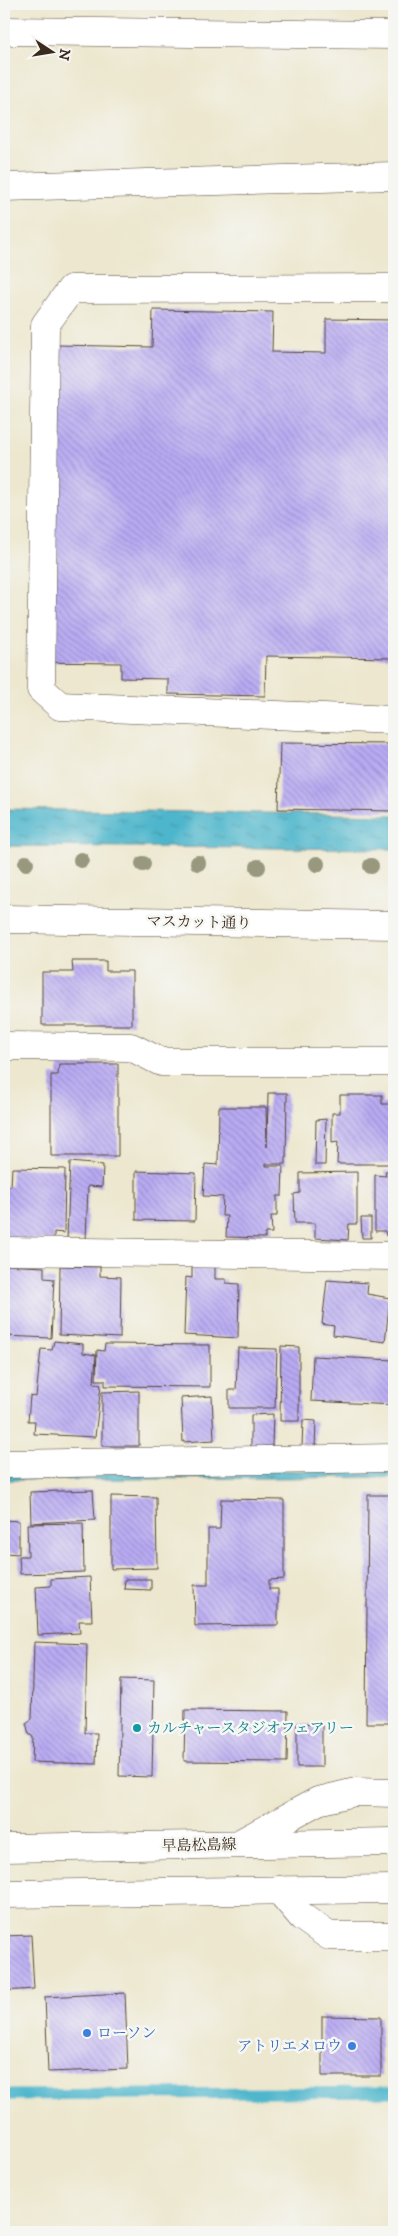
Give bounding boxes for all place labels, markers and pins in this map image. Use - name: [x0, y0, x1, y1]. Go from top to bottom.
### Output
- place label: カルチャースタジオフェアリー: [147, 1719, 354, 1738]
- marker: カルチャースタジオフェアリー: [131, 1722, 143, 1734]
- place label: ローソン: [97, 2024, 156, 2043]
- marker: ローソン: [81, 2027, 93, 2039]
- place label: アトリエメロウ: [237, 2037, 342, 2056]
- marker: アトリエメロウ: [346, 2040, 358, 2052]

